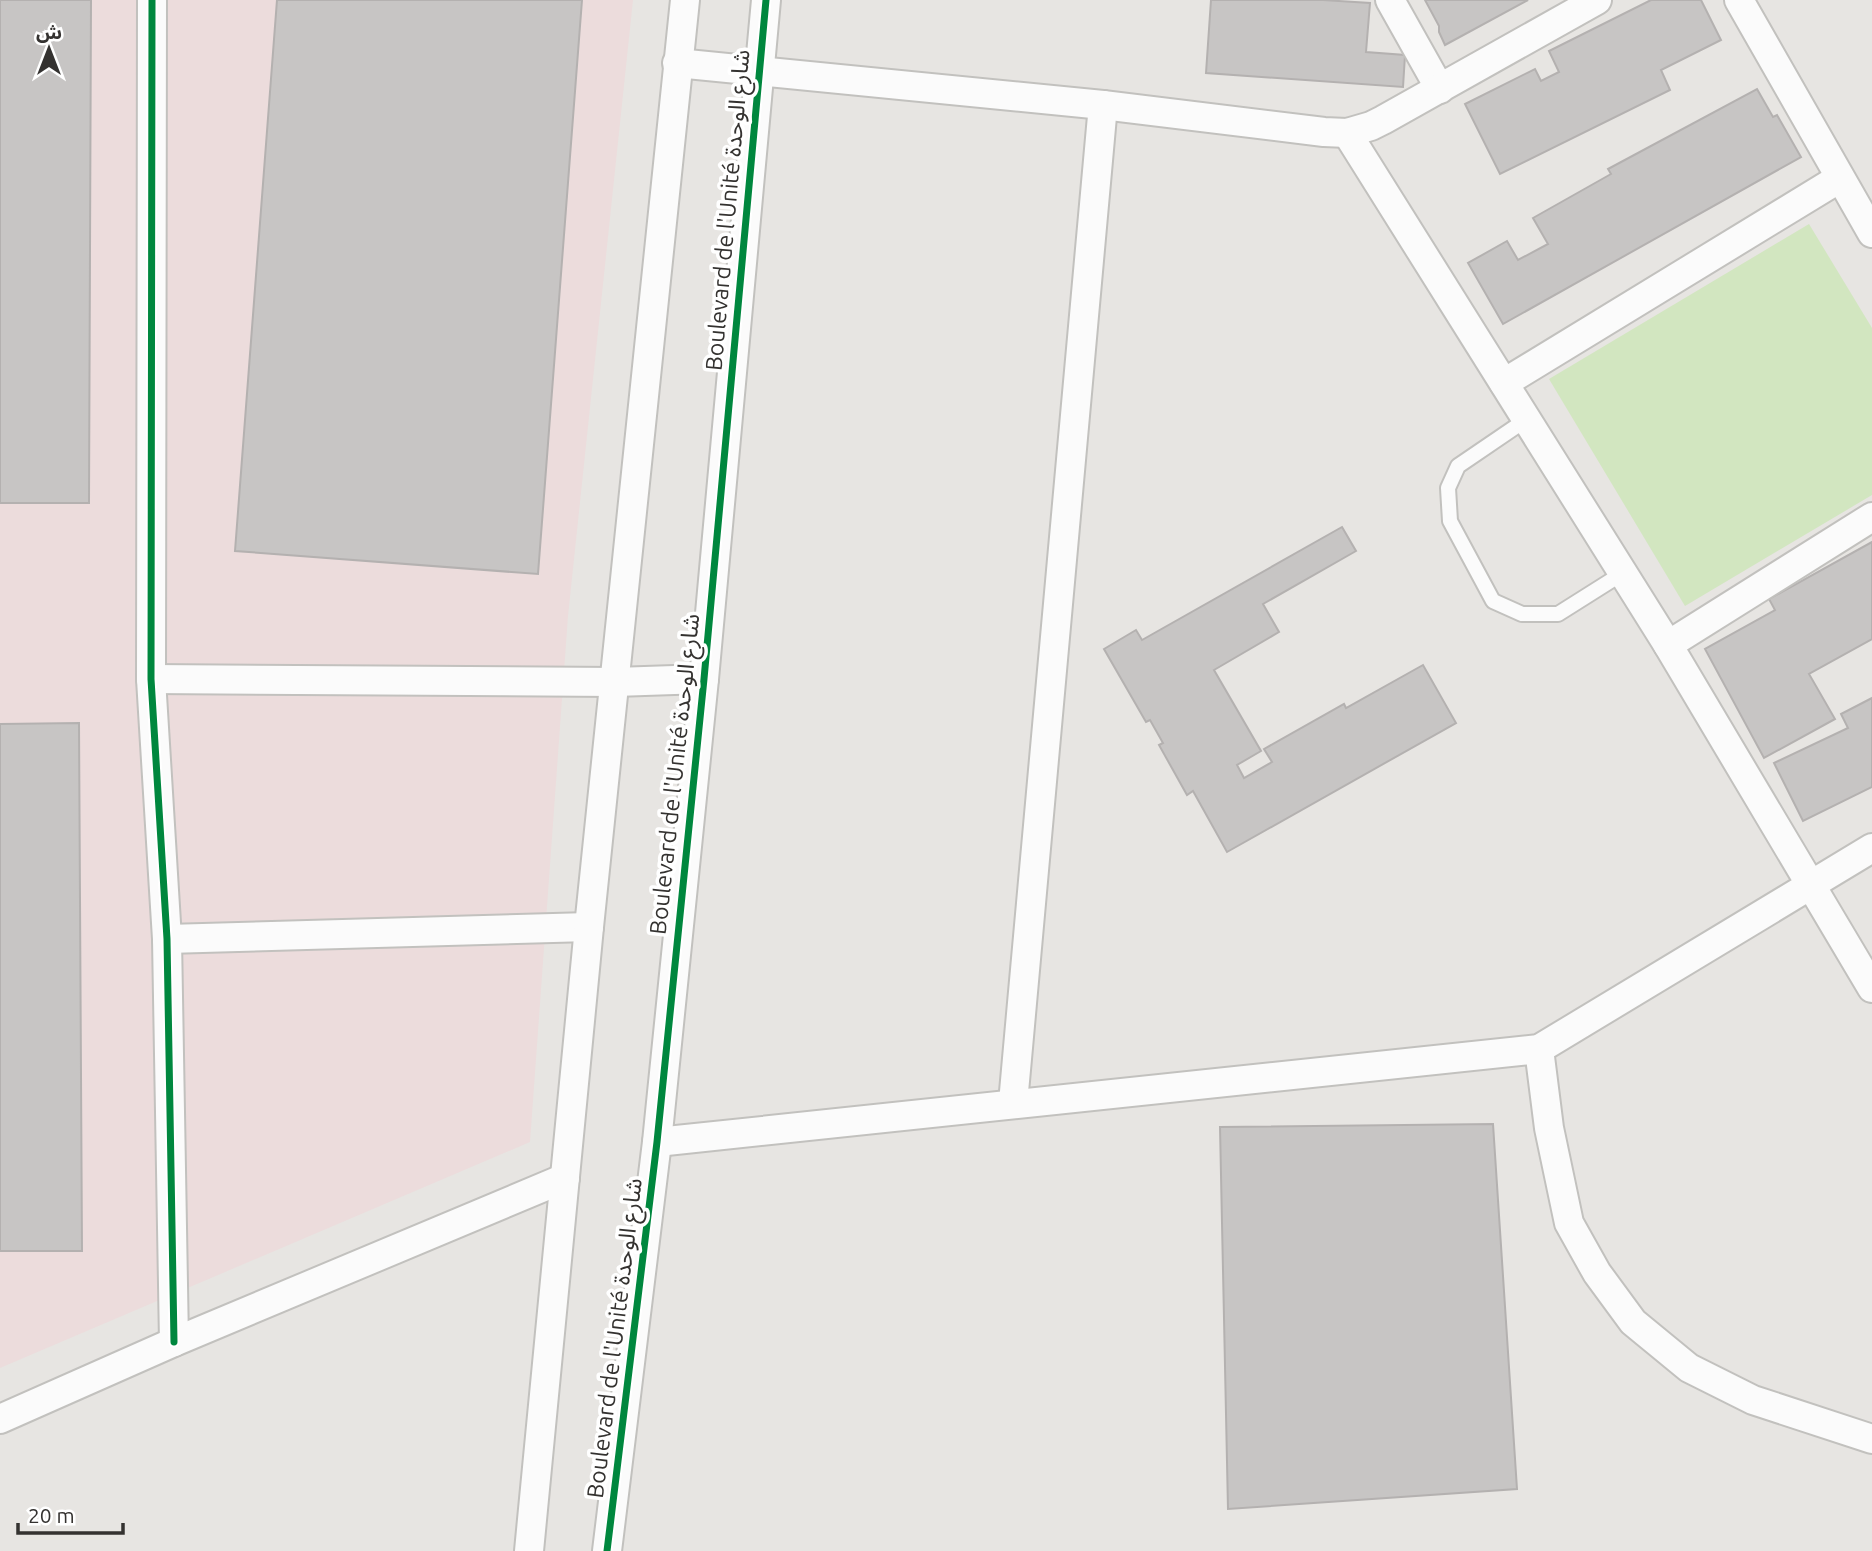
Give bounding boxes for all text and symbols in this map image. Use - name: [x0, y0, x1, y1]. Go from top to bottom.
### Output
- north arrow: [14, 14, 84, 84]
- text: ش: [36, 21, 62, 43]
- street label: Boulevard de l'Unité شارع الوحدة: [701, 48, 758, 372]
- street label: Boulevard de l'Unité شارع الوحدة: [645, 612, 708, 936]
- street label: Boulevard de l'Unité شارع الوحدة: [582, 1177, 651, 1500]
- scale bar: [18, 1492, 122, 1536]
- text: 20 m: [28, 1503, 75, 1527]

